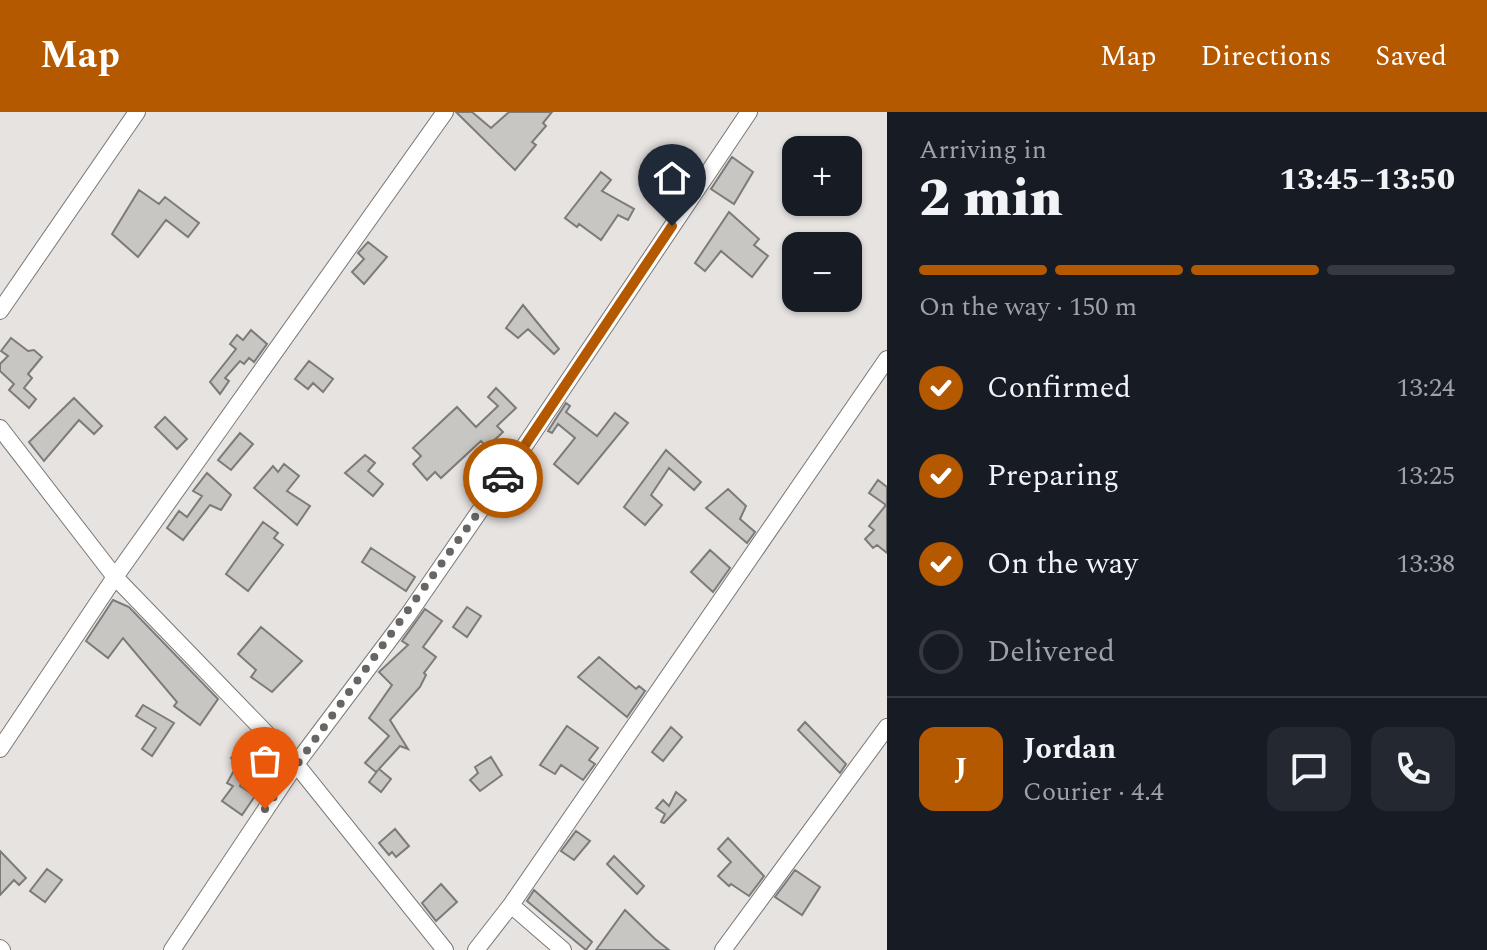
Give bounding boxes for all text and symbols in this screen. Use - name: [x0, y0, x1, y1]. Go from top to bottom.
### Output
- text: Map: [40, 27, 120, 85]
- text: Map: [1100, 35, 1157, 78]
- text: Directions: [1201, 35, 1331, 78]
- text: Saved: [1375, 35, 1447, 78]
- text: Arriving in: [919, 130, 1047, 170]
- map controls: [782, 136, 862, 312]
- button: +: [782, 136, 862, 216]
- pin: [638, 144, 706, 226]
- icon: home: [650, 156, 694, 200]
- text: 13:45–13:50: [1279, 157, 1455, 203]
- text: 2 min: [919, 160, 1063, 239]
- button: −: [782, 232, 862, 312]
- text: On the way · 150 m: [919, 287, 1137, 327]
- text: Confirmed: [987, 365, 1131, 411]
- icon: check: [919, 366, 963, 410]
- text: 13:24: [1396, 368, 1455, 408]
- courier: [463, 438, 543, 518]
- text: Preparing: [987, 453, 1119, 499]
- icon: check: [919, 454, 963, 498]
- icon: car: [481, 456, 525, 500]
- text: 13:25: [1396, 456, 1455, 496]
- text: On the way: [987, 541, 1138, 587]
- icon: check: [919, 542, 963, 586]
- text: 13:38: [1396, 544, 1455, 584]
- text: Delivered: [987, 629, 1115, 675]
- text: Jordan: [1023, 726, 1116, 772]
- pin: [231, 727, 299, 809]
- button: chat: [1267, 727, 1351, 811]
- button: phone: [1371, 727, 1455, 811]
- icon: bag: [243, 739, 287, 783]
- text: J: [955, 746, 967, 792]
- text: Courier · 4.4: [1023, 772, 1164, 812]

